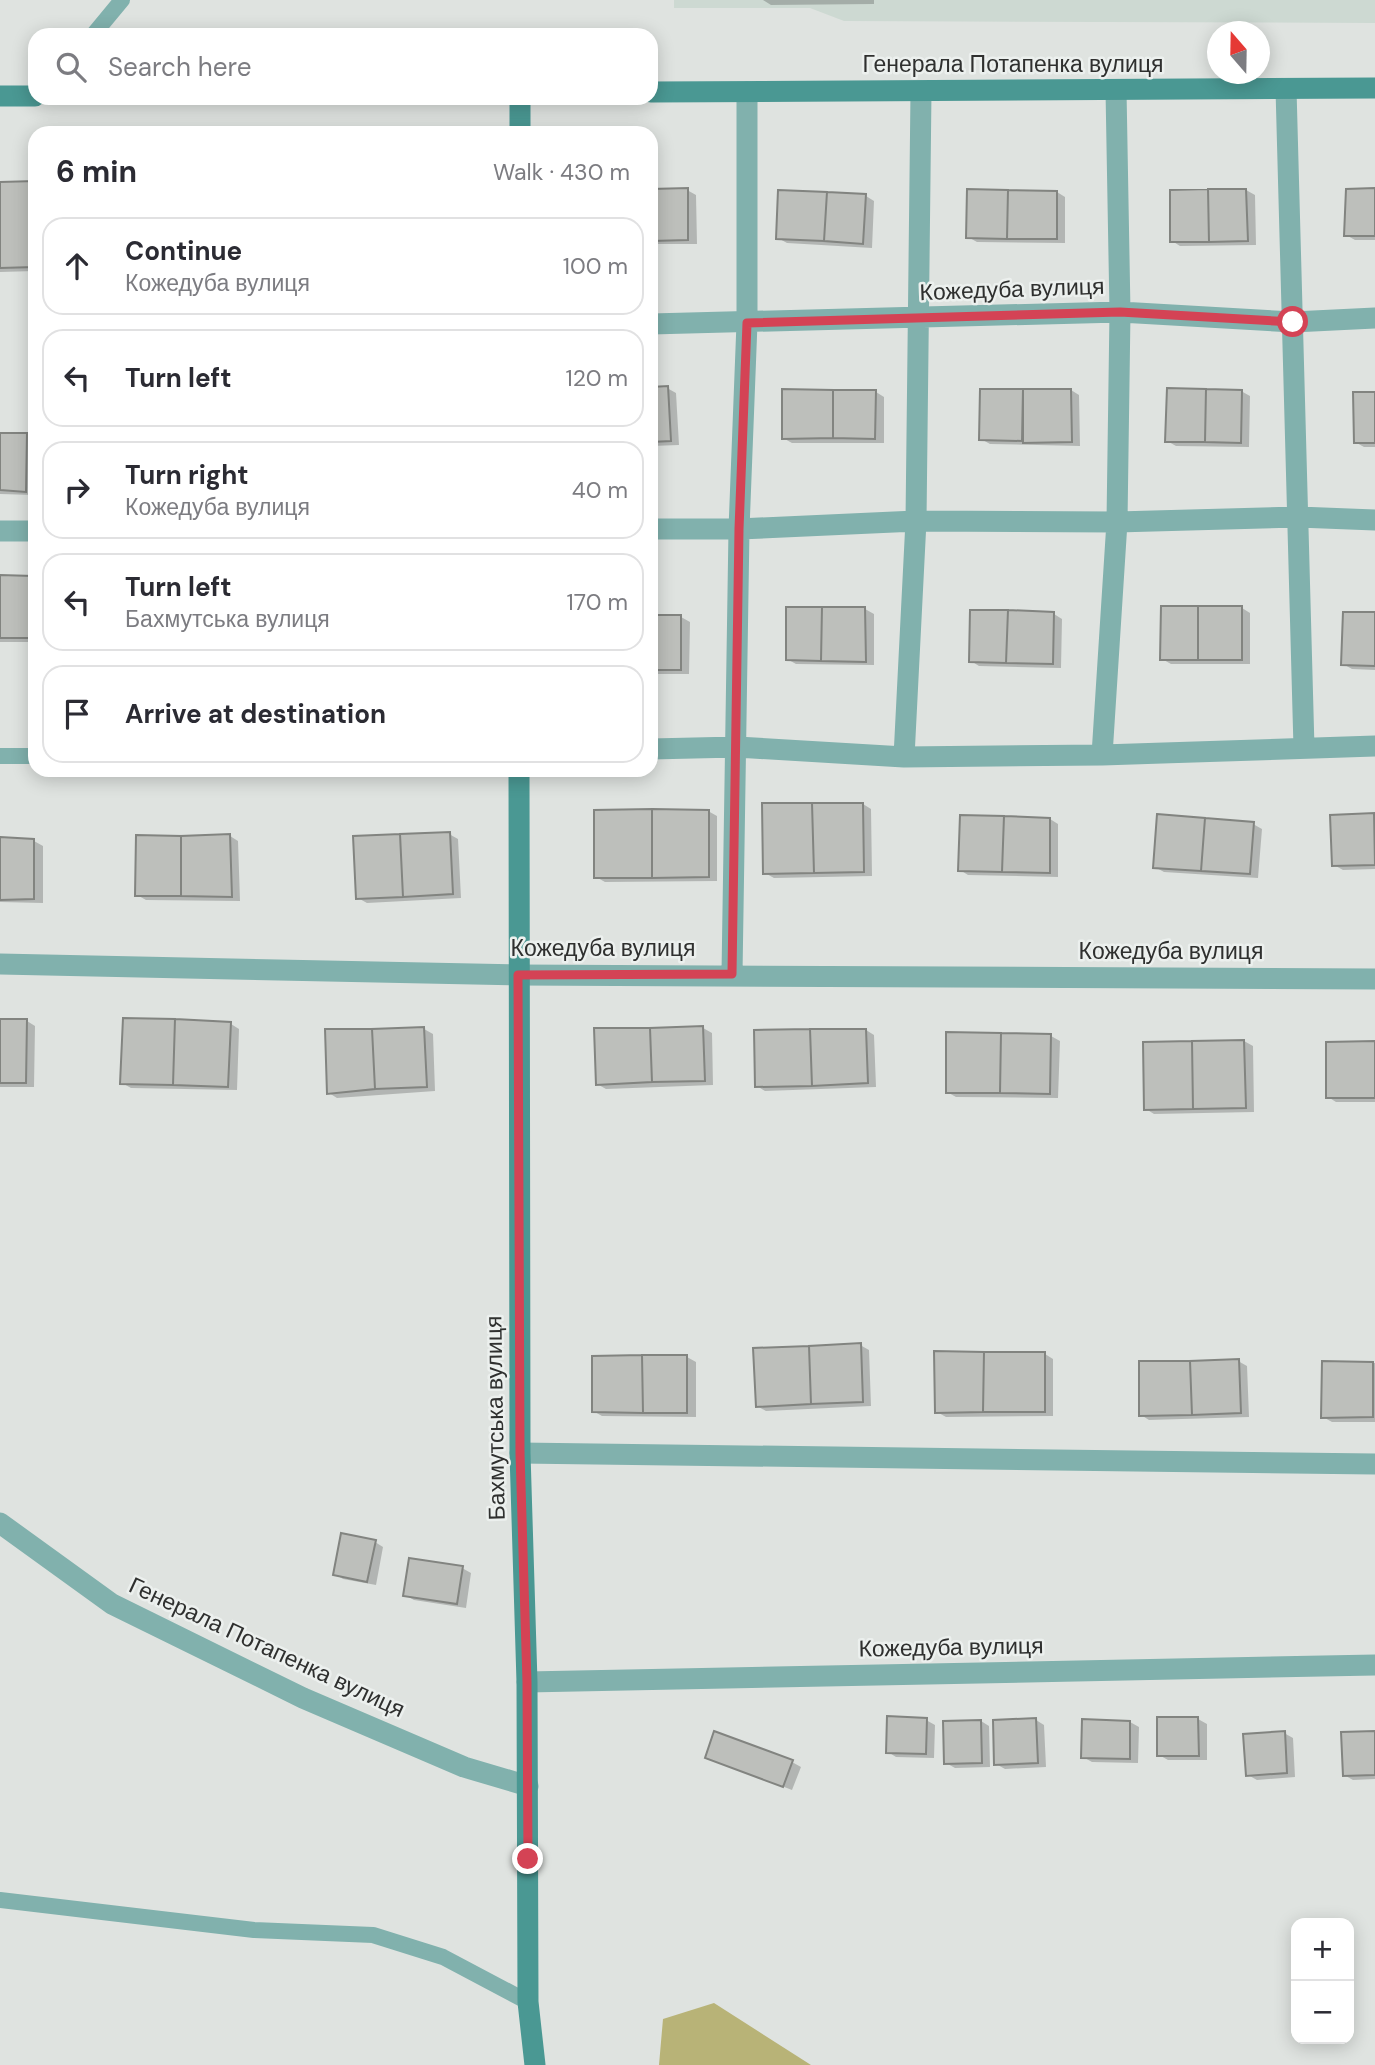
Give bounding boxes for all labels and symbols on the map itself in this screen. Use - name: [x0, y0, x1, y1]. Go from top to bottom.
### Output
- north arrow: [1207, 21, 1270, 84]
- street label: Генерала Потапенка вулиця: [862, 49, 1164, 79]
- street label: Кожедуба вулиця: [919, 271, 1105, 307]
- route start: [1277, 306, 1308, 337]
- street label: Кожедуба вулиця: [511, 933, 695, 963]
- street label: Кожедуба вулиця: [1079, 936, 1263, 966]
- street label: Бахмутська вулиця: [478, 1315, 512, 1521]
- street label: Генерала Потапенка вулиця: [124, 1570, 410, 1724]
- street label: Кожедуба вулиця: [858, 1630, 1044, 1664]
- route end: [512, 1843, 543, 1874]

